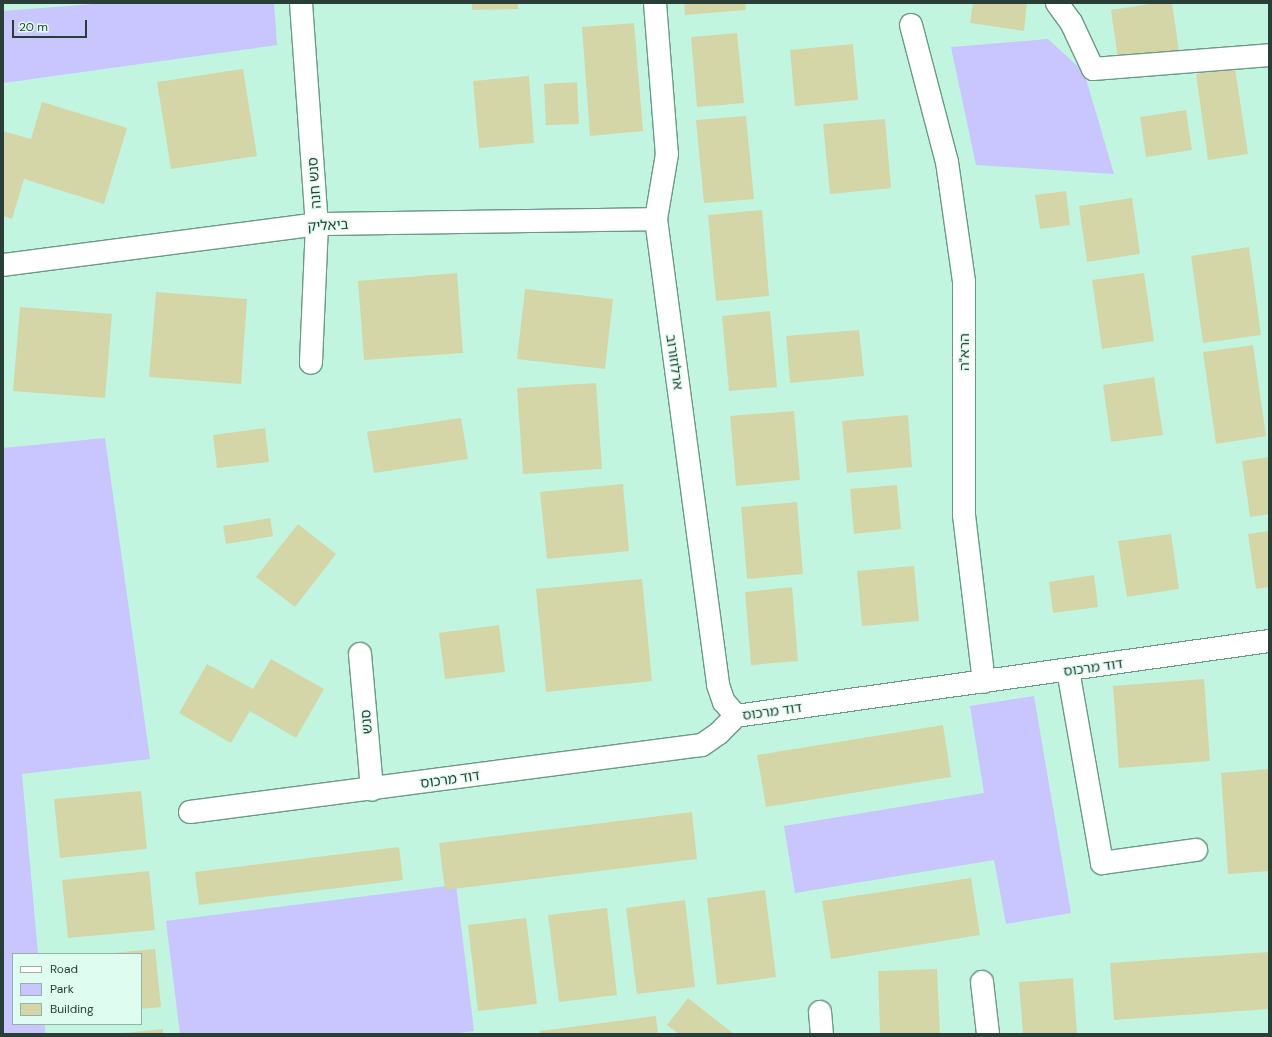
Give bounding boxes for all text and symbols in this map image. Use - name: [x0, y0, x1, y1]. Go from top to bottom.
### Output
- scale bar: [14, 12, 89, 38]
- text: 20 m: [19, 19, 48, 35]
- street label: סנש חנה: [304, 157, 324, 209]
- street label: ביאליק: [307, 216, 349, 234]
- street label: ארלוזורוב: [663, 333, 687, 391]
- street label: הרא"ה: [956, 333, 972, 371]
- street label: דוד מרכוס: [1062, 655, 1124, 679]
- street label: דוד מרכוס: [741, 699, 803, 723]
- street label: סנש: [357, 709, 375, 735]
- street label: דוד מרכוס: [419, 767, 481, 791]
- legend: [12, 953, 142, 1025]
- text: Road: [50, 961, 78, 977]
- text: Park: [50, 981, 74, 997]
- text: Building: [50, 1001, 94, 1017]

